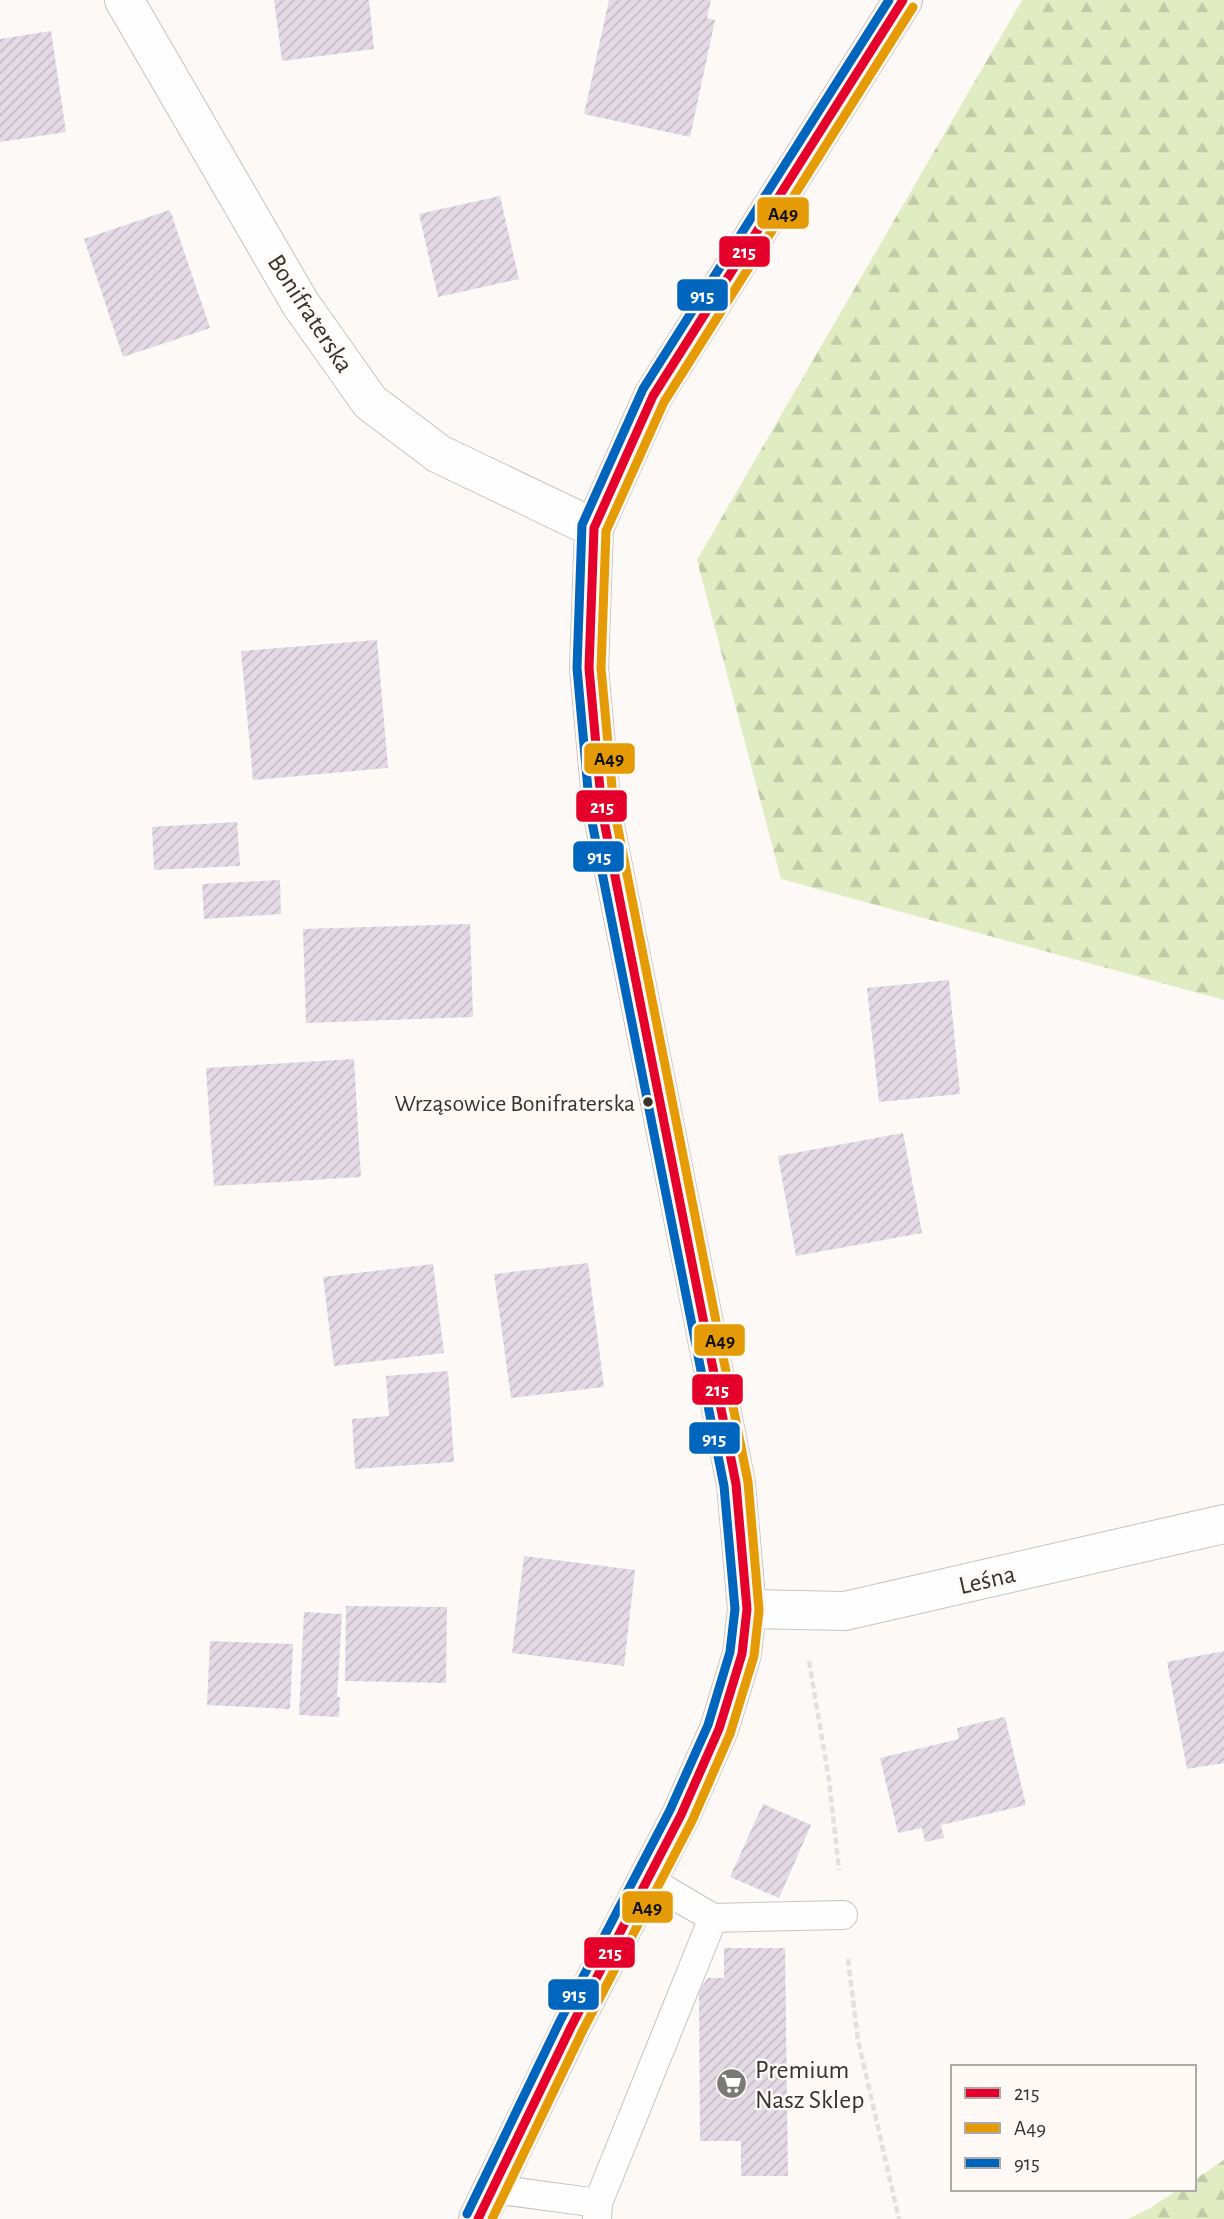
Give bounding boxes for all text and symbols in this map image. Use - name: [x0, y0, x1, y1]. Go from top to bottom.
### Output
- line badge: A49: [756, 196, 810, 230]
- text: A49: [768, 205, 798, 224]
- line badge: 215: [718, 235, 771, 268]
- text: 215: [732, 243, 756, 262]
- street label: Bonifraterska: [262, 250, 358, 377]
- line badge: 915: [676, 278, 729, 312]
- text: 915: [690, 287, 714, 306]
- line badge: A49: [583, 742, 636, 775]
- text: A49: [594, 750, 624, 769]
- line badge: 215: [575, 789, 628, 823]
- text: 215: [590, 798, 614, 817]
- line badge: 915: [572, 840, 625, 873]
- text: 915: [587, 848, 611, 867]
- place label: Wrząsowice Bonifraterska: [395, 1092, 635, 1116]
- marker: Wrząsowice Bonifraterska: [641, 1095, 655, 1109]
- line badge: A49: [693, 1323, 746, 1357]
- text: A49: [705, 1332, 735, 1351]
- line badge: 215: [691, 1373, 744, 1406]
- text: 215: [705, 1381, 729, 1400]
- line badge: 915: [688, 1421, 741, 1455]
- text: 915: [702, 1430, 726, 1449]
- street label: Leśna: [956, 1561, 1018, 1599]
- line badge: A49: [621, 1890, 674, 1924]
- text: A49: [632, 1899, 662, 1918]
- line badge: 215: [583, 1936, 636, 1969]
- text: 215: [598, 1944, 622, 1963]
- line badge: 915: [547, 1978, 600, 2011]
- text: 915: [562, 1986, 586, 2005]
- place label: Premium Nasz Sklep: [755, 2057, 864, 2113]
- legend: [951, 2065, 1196, 2191]
- supermarket icon: Premium Nasz Sklep: [715, 2067, 749, 2101]
- text: 215: [1014, 2083, 1040, 2104]
- text: A49: [1014, 2118, 1046, 2139]
- text: 915: [1014, 2153, 1040, 2174]

